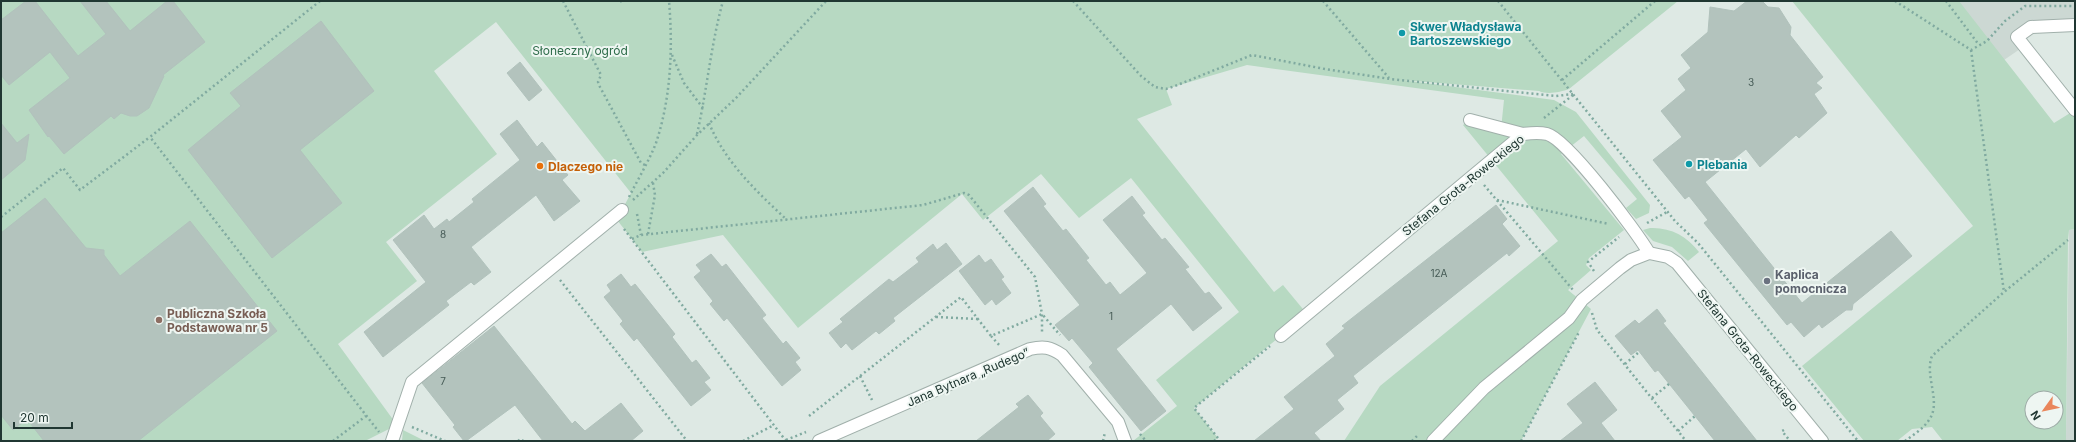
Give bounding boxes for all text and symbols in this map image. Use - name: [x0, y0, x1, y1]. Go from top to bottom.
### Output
- place label: Skwer Władysława Bartoszewskiego: [1410, 19, 1521, 48]
- marker: Skwer Władysława Bartoszewskiego: [1397, 28, 1407, 38]
- park label: Słoneczny ogród: [532, 43, 628, 58]
- house number: 3: [1748, 76, 1754, 88]
- street label: Stefana Grota-Roweckiego: [1399, 131, 1527, 239]
- place label: Plebania: [1697, 157, 1748, 172]
- place label: Dlaczego nie: [548, 159, 623, 174]
- marker: Plebania: [1684, 159, 1694, 169]
- marker: Dlaczego nie: [535, 161, 545, 171]
- house number: 8: [440, 228, 446, 240]
- house number: 12A: [1430, 267, 1448, 279]
- place label: Kaplica pomocnicza: [1775, 267, 1847, 296]
- marker: Kaplica pomocnicza: [1762, 276, 1772, 286]
- street label: Stefana Grota-Roweckiego: [1694, 286, 1802, 414]
- place label: Publiczna Szkoła Podstawowa nr 5: [167, 306, 268, 335]
- house number: 1: [1109, 310, 1113, 322]
- marker: Publiczna Szkoła Podstawowa nr 5: [154, 315, 164, 325]
- street label: Jana Bytnara „Rudego”: [904, 344, 1032, 410]
- house number: 7: [440, 375, 446, 387]
- north arrow: [2024, 390, 2064, 430]
- scale bar: [14, 404, 72, 430]
- text: N: [2027, 408, 2044, 423]
- text: 20 m: [20, 410, 49, 425]

